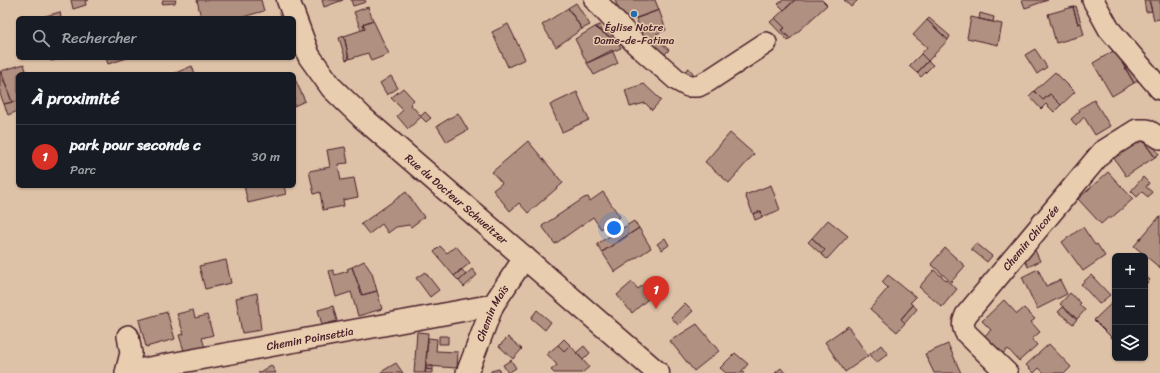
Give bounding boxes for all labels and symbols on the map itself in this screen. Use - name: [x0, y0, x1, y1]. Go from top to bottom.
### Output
- marker: Église Notre Dame-de-Fatima: [629, 9, 639, 19]
- place label: Église Notre Dame-de-Fatima: [594, 18, 675, 50]
- street label: Rue du Docteur Schweitzer: [400, 149, 513, 250]
- street label: Chemin Chicorée: [998, 200, 1065, 275]
- your location: [604, 218, 624, 238]
- pin: 1: [643, 276, 669, 309]
- street label: Chemin Maïs: [471, 280, 515, 344]
- street label: Chemin Poinsettia: [265, 322, 356, 356]

